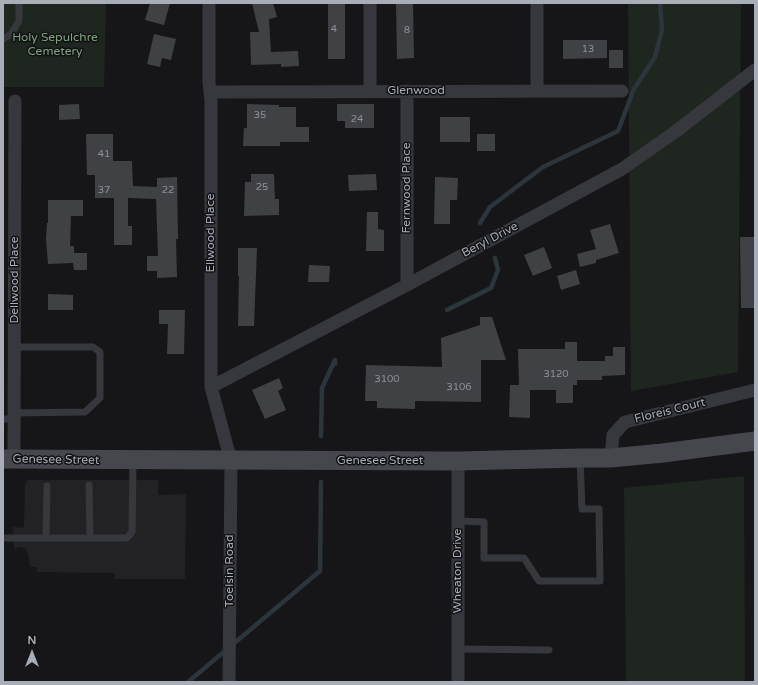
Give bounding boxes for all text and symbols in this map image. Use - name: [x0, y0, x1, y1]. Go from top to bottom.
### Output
- house number: 4: [331, 23, 337, 35]
- house number: 8: [404, 24, 410, 36]
- park label: Holy Sepulchre Cemetery: [12, 31, 98, 59]
- house number: 13: [582, 43, 594, 55]
- street label: Glenwood: [387, 84, 445, 98]
- house number: 35: [254, 109, 266, 121]
- house number: 24: [351, 113, 363, 125]
- street label: Fernwood Place: [400, 143, 414, 233]
- house number: 41: [98, 148, 110, 160]
- house number: 25: [256, 181, 268, 193]
- house number: 37: [98, 184, 110, 196]
- house number: 22: [162, 184, 174, 196]
- street label: Ellwood Place: [204, 193, 218, 273]
- street label: Beryl Drive: [459, 219, 521, 261]
- street label: Dellwood Place: [8, 236, 22, 324]
- house number: 3120: [543, 368, 569, 380]
- house number: 3100: [374, 373, 400, 385]
- house number: 3106: [446, 381, 472, 393]
- street label: Floreis Court: [633, 395, 707, 427]
- street label: Genesee Street: [13, 452, 99, 468]
- street label: Genesee Street: [337, 454, 423, 468]
- street label: Wheaton Drive: [451, 529, 465, 613]
- street label: Toelsin Road: [223, 535, 237, 607]
- north arrow: [12, 633, 52, 673]
- text: N: [28, 634, 36, 647]

